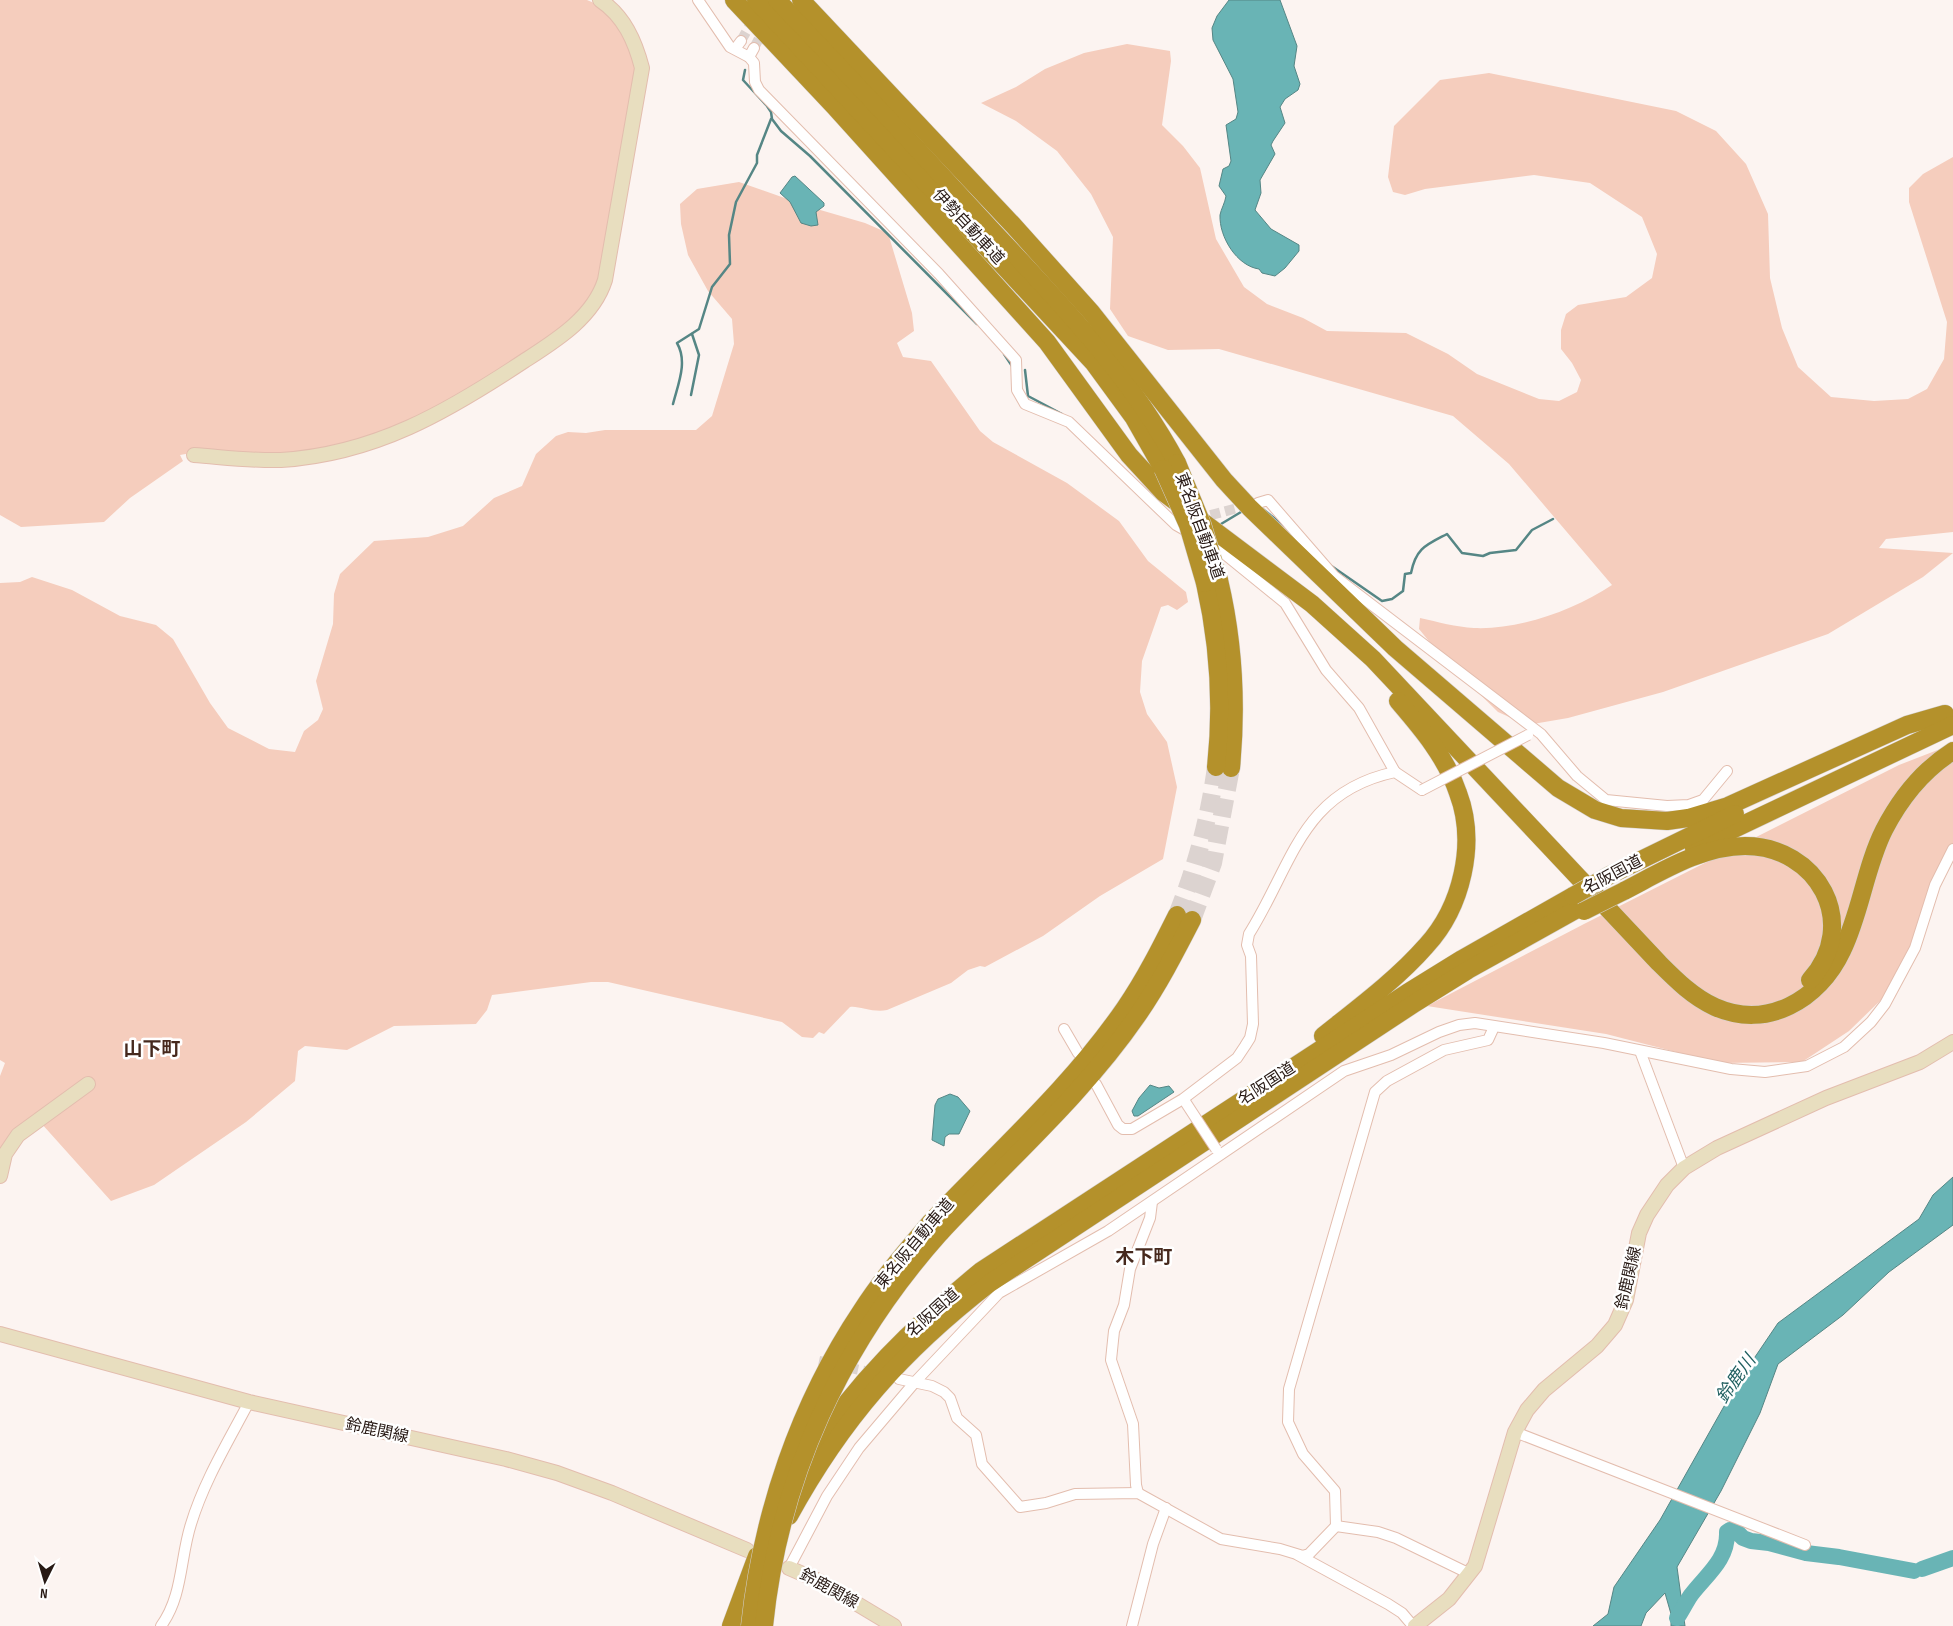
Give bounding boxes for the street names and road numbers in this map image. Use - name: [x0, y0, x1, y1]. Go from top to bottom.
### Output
- street label: 伊勢自動車道: [928, 185, 1008, 269]
- street label: 東名阪自動車道: [1171, 470, 1227, 582]
- street label: 名阪国道: [1580, 852, 1646, 898]
- street label: 名阪国道: [1235, 1059, 1299, 1109]
- street label: 東名阪自動車道: [872, 1195, 958, 1293]
- street label: 鈴鹿関線: [1613, 1245, 1645, 1311]
- street label: 名阪国道: [903, 1285, 963, 1341]
- street label: 鈴鹿関線: [344, 1415, 410, 1447]
- street label: 鈴鹿関線: [796, 1565, 862, 1613]

